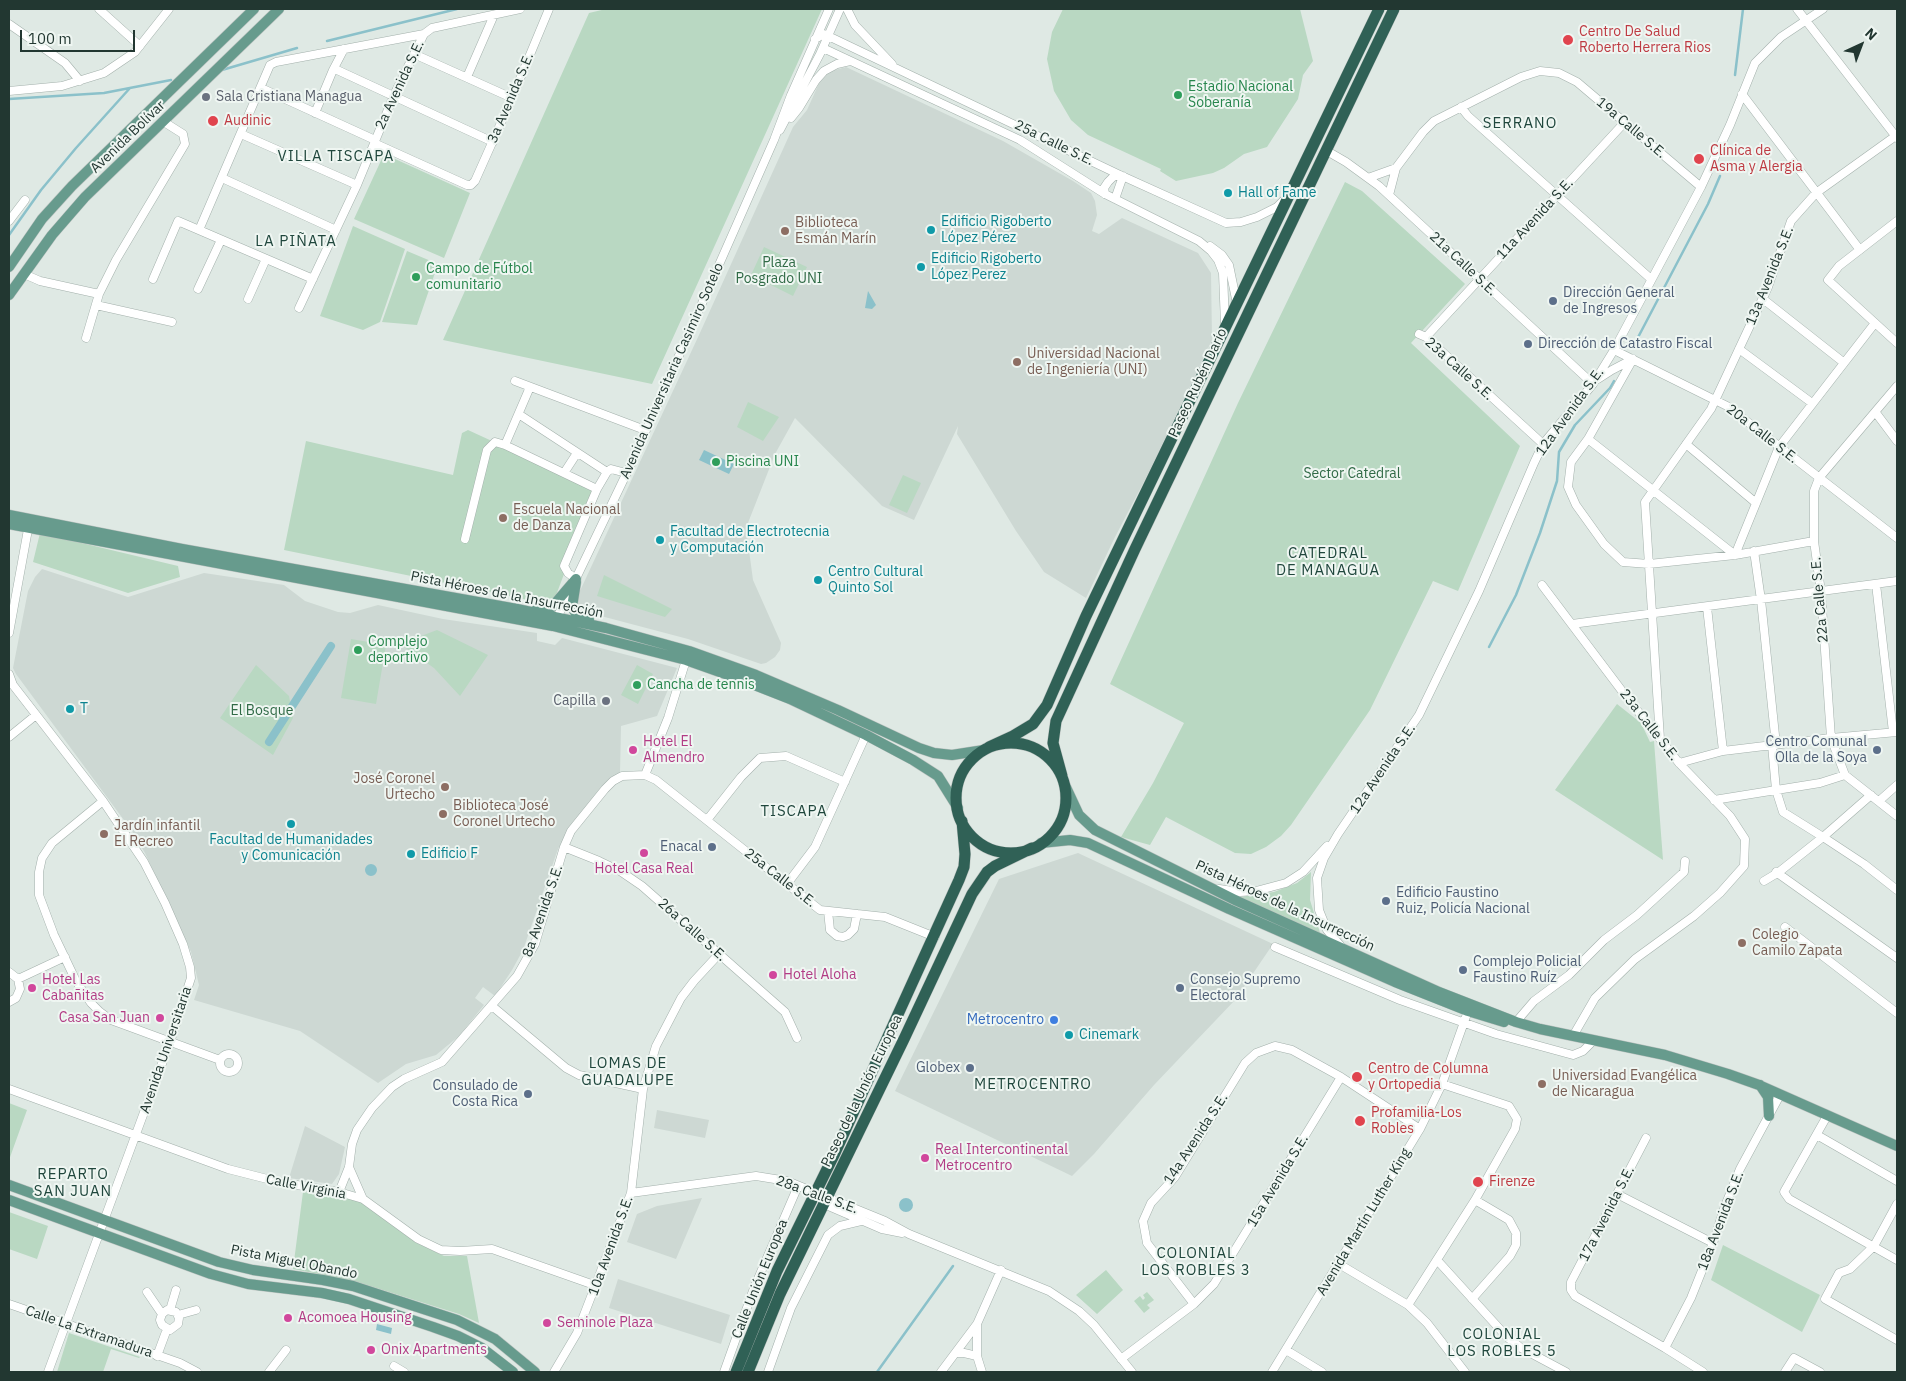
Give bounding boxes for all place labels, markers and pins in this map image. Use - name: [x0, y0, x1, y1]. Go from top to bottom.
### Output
- place label: Centro De Salud Roberto Herrera Rios: [1579, 24, 1711, 56]
- marker: Centro De Salud Roberto Herrera Rios: [1561, 33, 1575, 47]
- place label: Estadio Nacional Soberanía: [1188, 79, 1293, 111]
- place label: Sala Cristiana Managua: [216, 89, 362, 105]
- marker: Estadio Nacional Soberanía: [1172, 89, 1184, 101]
- marker: Sala Cristiana Managua: [200, 91, 212, 103]
- place label: Audinic: [224, 113, 271, 129]
- marker: Audinic: [206, 114, 220, 128]
- place label: Clínica de Asma y Alergia: [1710, 143, 1803, 176]
- marker: Clínica de Asma y Alergia: [1692, 152, 1706, 166]
- place label: Hall of Fame: [1238, 185, 1316, 201]
- marker: Hall of Fame: [1222, 187, 1234, 199]
- place label: Edificio Rigoberto López Pérez: [941, 214, 1052, 246]
- place label: Biblioteca Esmán Marín: [795, 215, 876, 248]
- marker: Edificio Rigoberto López Pérez: [925, 224, 937, 236]
- marker: Biblioteca Esmán Marín: [779, 225, 791, 237]
- place label: Edificio Rigoberto López Perez: [931, 251, 1042, 284]
- place label: Campo de Fútbol comunitario: [426, 261, 533, 294]
- marker: Edificio Rigoberto López Perez: [915, 261, 927, 273]
- marker: Campo de Fútbol comunitario: [410, 271, 422, 283]
- place label: Dirección General de Ingresos: [1563, 285, 1675, 318]
- marker: Dirección General de Ingresos: [1547, 295, 1559, 307]
- place label: Dirección de Catastro Fiscal: [1538, 336, 1712, 352]
- marker: Dirección de Catastro Fiscal: [1522, 338, 1534, 350]
- place label: Universidad Nacional de Ingeniería (UNI): [1027, 346, 1160, 378]
- marker: Universidad Nacional de Ingeniería (UNI): [1011, 356, 1023, 368]
- place label: Piscina UNI: [726, 454, 799, 470]
- marker: Piscina UNI: [710, 456, 722, 468]
- place label: Escuela Nacional de Danza: [513, 502, 620, 534]
- marker: Escuela Nacional de Danza: [497, 512, 509, 524]
- place label: Facultad de Electrotecnia y Computación: [670, 524, 829, 556]
- marker: Facultad de Electrotecnia y Computación: [654, 534, 666, 546]
- place label: Centro Cultural Quinto Sol: [828, 564, 923, 596]
- marker: Centro Cultural Quinto Sol: [812, 574, 824, 586]
- place label: Complejo deportivo: [368, 634, 428, 666]
- marker: Complejo deportivo: [352, 644, 364, 656]
- place label: Cancha de tennis: [647, 677, 755, 693]
- marker: Cancha de tennis: [631, 679, 643, 691]
- place label: Capilla: [553, 693, 596, 709]
- marker: Capilla: [600, 695, 612, 707]
- place label: T: [80, 701, 88, 717]
- marker: T: [64, 703, 76, 715]
- place label: Hotel El Almendro: [643, 734, 705, 766]
- place label: Centro Comunal Olla de la Soya: [1766, 734, 1867, 766]
- marker: Hotel El Almendro: [627, 744, 639, 756]
- marker: Centro Comunal Olla de la Soya: [1871, 744, 1883, 756]
- place label: José Coronel Urtecho: [353, 771, 435, 804]
- marker: José Coronel Urtecho: [439, 781, 451, 793]
- place label: Biblioteca José Coronel Urtecho: [453, 798, 555, 830]
- marker: Biblioteca José Coronel Urtecho: [437, 808, 449, 820]
- place label: Jardín infantil El Recreo: [114, 818, 200, 850]
- marker: Facultad de Humanidades y Comunicación: [285, 818, 297, 830]
- marker: Jardín infantil El Recreo: [98, 828, 110, 840]
- place label: Facultad de Humanidades y Comunicación: [209, 832, 373, 864]
- place label: Enacal: [660, 839, 702, 855]
- marker: Enacal: [706, 841, 718, 853]
- place label: Edificio F: [421, 846, 478, 862]
- marker: Hotel Casa Real: [638, 847, 650, 859]
- marker: Edificio F: [405, 848, 417, 860]
- place label: Hotel Casa Real: [595, 861, 693, 877]
- place label: Edificio Faustino Ruiz, Policía Nacional: [1396, 885, 1530, 918]
- marker: Edificio Faustino Ruiz, Policía Nacional: [1380, 895, 1392, 907]
- place label: Colegio Camilo Zapata: [1752, 927, 1842, 960]
- marker: Colegio Camilo Zapata: [1736, 937, 1748, 949]
- place label: Complejo Policial Faustino Ruíz: [1473, 954, 1581, 986]
- marker: Complejo Policial Faustino Ruíz: [1457, 964, 1469, 976]
- place label: Hotel Aloha: [783, 967, 856, 983]
- marker: Hotel Aloha: [767, 969, 779, 981]
- place label: Hotel Las Cabañitas: [42, 972, 104, 1004]
- place label: Consejo Supremo Electoral: [1190, 972, 1301, 1004]
- marker: Hotel Las Cabañitas: [26, 982, 38, 994]
- marker: Consejo Supremo Electoral: [1174, 982, 1186, 994]
- place label: Casa San Juan: [59, 1010, 150, 1026]
- marker: Casa San Juan: [154, 1012, 166, 1024]
- place label: Metrocentro: [967, 1012, 1044, 1028]
- marker: Metrocentro: [1048, 1014, 1060, 1026]
- place label: Cinemark: [1079, 1027, 1139, 1043]
- marker: Cinemark: [1063, 1029, 1075, 1041]
- place label: Globex: [916, 1060, 960, 1076]
- place label: Centro de Columna y Ortopedia: [1368, 1061, 1489, 1094]
- marker: Globex: [964, 1062, 976, 1074]
- place label: Universidad Evangélica de Nicaragua: [1552, 1068, 1697, 1100]
- marker: Centro de Columna y Ortopedia: [1350, 1070, 1364, 1084]
- place label: Consulado de Costa Rica: [432, 1078, 518, 1110]
- marker: Universidad Evangélica de Nicaragua: [1536, 1078, 1548, 1090]
- marker: Consulado de Costa Rica: [522, 1088, 534, 1100]
- place label: Profamilia-Los Robles: [1371, 1105, 1462, 1138]
- marker: Profamilia-Los Robles: [1353, 1114, 1367, 1128]
- place label: Real Intercontinental Metrocentro: [935, 1142, 1068, 1174]
- marker: Real Intercontinental Metrocentro: [919, 1152, 931, 1164]
- place label: Firenze: [1489, 1174, 1535, 1190]
- marker: Firenze: [1471, 1175, 1485, 1189]
- place label: Acomoea Housing: [298, 1310, 412, 1326]
- marker: Acomoea Housing: [282, 1312, 294, 1324]
- place label: Seminole Plaza: [557, 1315, 653, 1331]
- marker: Seminole Plaza: [541, 1317, 553, 1329]
- place label: Onix Apartments: [381, 1342, 487, 1358]
- marker: Onix Apartments: [365, 1344, 377, 1356]

